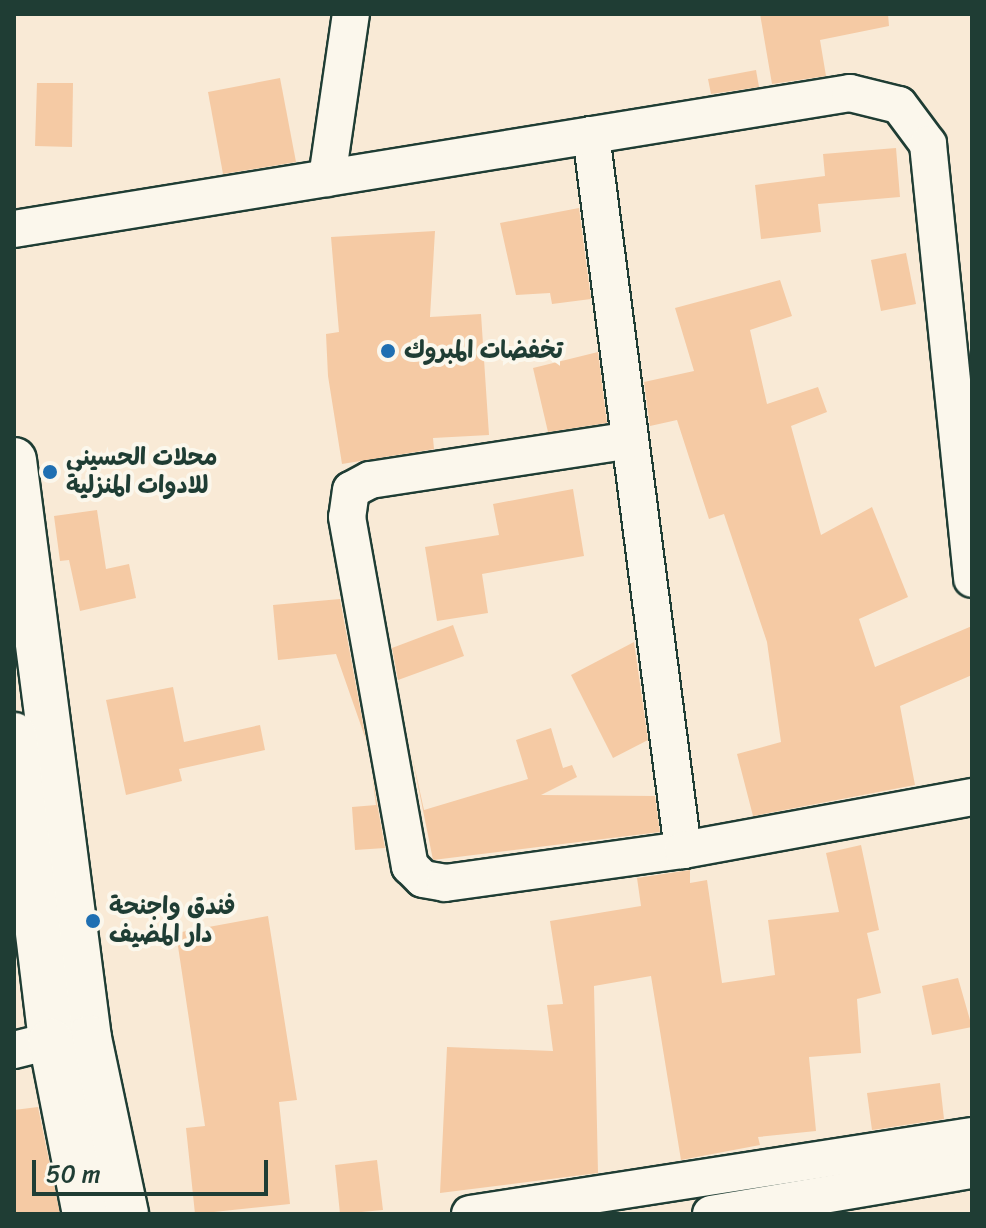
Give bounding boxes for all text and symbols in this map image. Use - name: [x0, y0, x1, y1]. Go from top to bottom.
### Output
- place label: تخفضات المبروك: [404, 337, 563, 365]
- marker: تخفضات المبروك: [379, 342, 397, 360]
- place label: محلات الحسيني للادوات المنزلية: [66, 444, 217, 500]
- marker: محلات الحسيني للادوات المنزلية: [41, 463, 59, 481]
- place label: فندق واجنحة دار المضيف: [109, 893, 235, 949]
- marker: فندق واجنحة دار المضيف: [84, 912, 102, 930]
- scale bar: [36, 1144, 272, 1194]
- text: 50 m: [46, 1153, 101, 1195]

